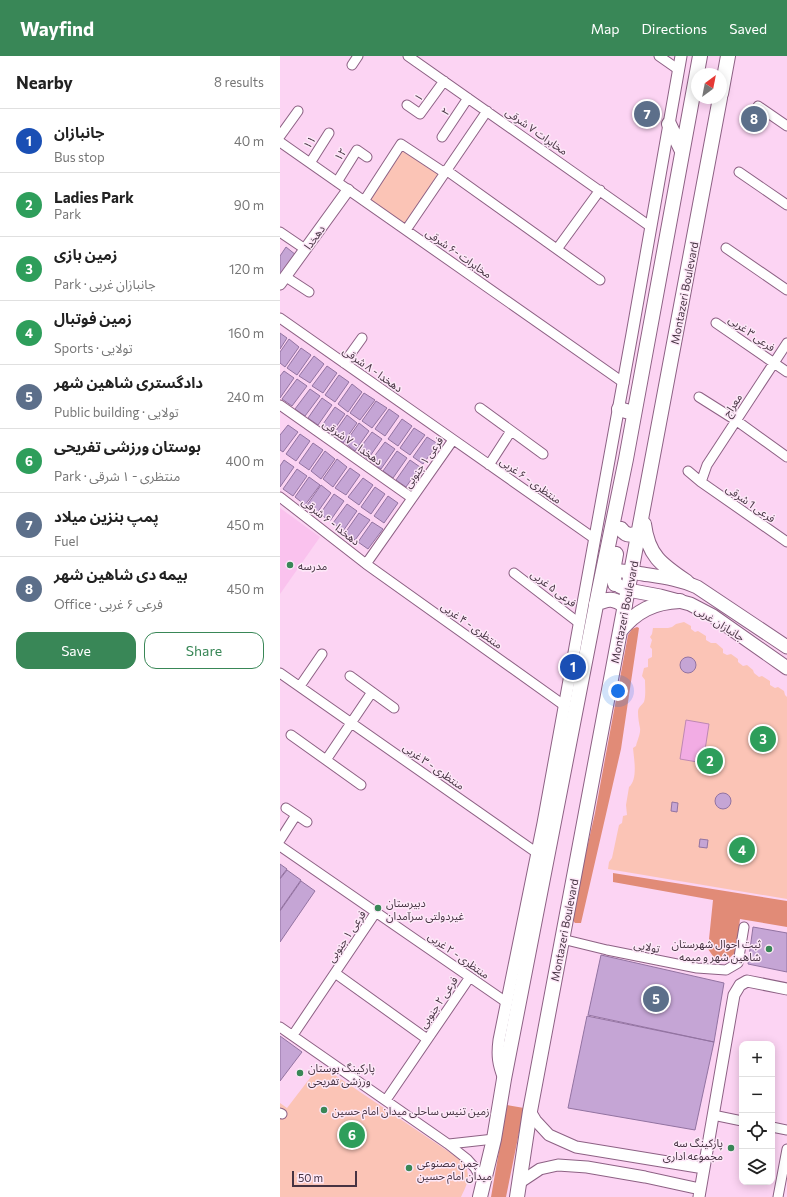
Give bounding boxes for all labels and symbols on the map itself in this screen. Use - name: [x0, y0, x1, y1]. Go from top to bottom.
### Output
- north arrow: [691, 68, 727, 104]
- street label: ۱: [411, 91, 425, 103]
- pin: 7: [634, 99, 660, 129]
- pin: 8: [741, 104, 767, 134]
- street label: ۲: [438, 105, 452, 117]
- street label: مخابرات ۷ شرقی: [503, 105, 571, 158]
- street label: ۱۱: [300, 133, 318, 151]
- street label: ۱۲: [331, 145, 349, 163]
- street label: دهخدا: [301, 222, 327, 252]
- street label: مخابرات -۶ شرقی: [423, 225, 495, 281]
- street label: Montazeri Boulevard: [668, 241, 700, 345]
- street label: فرعی ۳ غربی: [726, 312, 778, 355]
- street label: دهخدا - ۸ شرقی: [340, 344, 405, 395]
- street label: معراج: [720, 391, 746, 420]
- street label: دهخدا - ۷ شرقی: [320, 417, 385, 468]
- street label: فرعی ۱ جنوبی: [401, 434, 446, 491]
- street label: منتظری - ۶ غربی: [497, 454, 564, 507]
- street label: فرعی 1 شرقی: [723, 481, 778, 526]
- street label: دهخدا - ۶ شرقی: [299, 494, 363, 548]
- place label: مدرسه: [298, 559, 328, 573]
- marker: مدرسه: [285, 560, 295, 570]
- street label: Montazeri Boulevard: [608, 560, 640, 664]
- street label: فرعی ۵ غربی: [528, 567, 579, 610]
- street label: منتظری - ۴ غربی: [438, 599, 505, 652]
- street label: جانبازان غربی: [692, 603, 748, 645]
- pin: 1: [560, 652, 586, 682]
- your location: [608, 681, 628, 701]
- pin: 3: [750, 724, 776, 754]
- street label: منتظری - ۳ غربی: [400, 740, 467, 793]
- pin: 2: [697, 746, 723, 776]
- pin: 4: [729, 835, 755, 865]
- street label: Montazeri Boulevard: [548, 878, 580, 982]
- place label: دبیرستان غیردولتی سرآمدان: [386, 896, 465, 923]
- marker: دبیرستان غیردولتی سرآمدان: [373, 903, 383, 913]
- street label: فرعی ۱ جنوبی: [324, 908, 369, 965]
- street label: منتظری - ۲ غربی: [425, 929, 492, 982]
- street label: تولایی: [633, 937, 661, 956]
- place label: ثبت احوال شهرستان شاهین شهر و میمه: [671, 937, 761, 964]
- marker: ثبت احوال شهرستان شاهین شهر و میمه: [764, 944, 774, 954]
- street label: فرعی ۲ جنوبی: [416, 974, 461, 1031]
- pin: 5: [643, 984, 669, 1014]
- place label: پارکینگ بوستان ورزشی تفریحی: [308, 1061, 375, 1088]
- marker: پارکینگ بوستان ورزشی تفریحی: [295, 1068, 305, 1078]
- place label: زمین تنیس ساحلی میدان امام حسین: [332, 1104, 490, 1119]
- marker: زمین تنیس ساحلی میدان امام حسین: [319, 1105, 329, 1115]
- pin: 6: [339, 1120, 365, 1150]
- place label: پارکینگ سه مجموعه اداری: [663, 1136, 723, 1163]
- marker: پارکینگ سه مجموعه اداری: [726, 1143, 736, 1153]
- place label: چمن مصنوعی میدان امام حسین: [417, 1156, 492, 1184]
- marker: چمن مصنوعی میدان امام حسین: [404, 1163, 414, 1173]
- scale bar: [292, 1169, 357, 1188]

